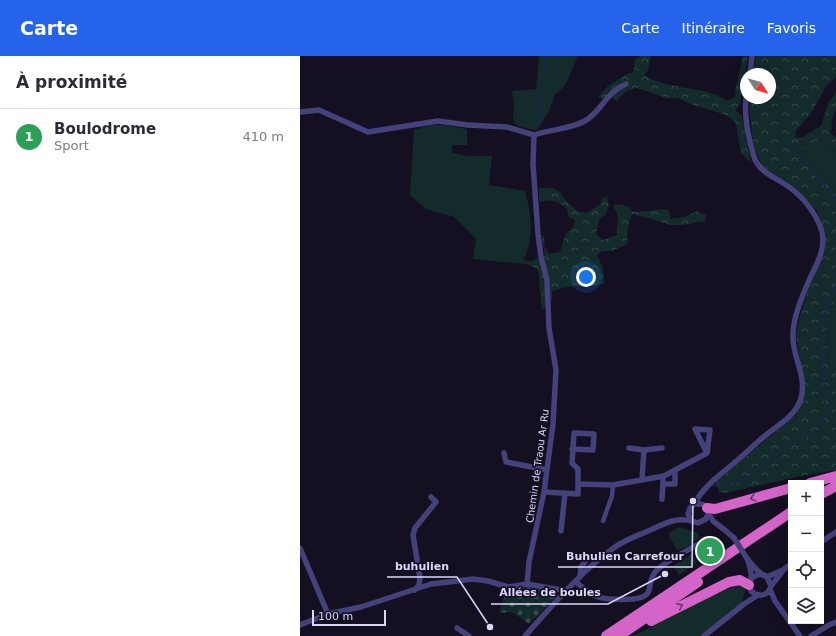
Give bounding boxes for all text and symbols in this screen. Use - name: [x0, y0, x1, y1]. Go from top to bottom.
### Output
- text: Carte: [20, 17, 78, 39]
- text: Carte: [621, 20, 660, 36]
- text: Itinéraire: [682, 20, 745, 36]
- text: Favoris: [767, 20, 816, 36]
- north arrow: [740, 68, 776, 104]
- text: À proximité: [16, 72, 127, 92]
- text: Boulodrome: [54, 120, 156, 138]
- text: 1: [24, 129, 34, 144]
- text: 410 m: [242, 129, 284, 144]
- text: Sport: [54, 138, 89, 153]
- your location: [576, 267, 596, 287]
- street label: Chemin de Traou Ar Ru: [524, 409, 551, 524]
- map controls: [788, 480, 824, 624]
- button: +: [788, 480, 824, 516]
- one-way arrow: [750, 493, 757, 502]
- button: −: [788, 516, 824, 552]
- pin: 1: [697, 536, 723, 566]
- callout: Buhulien Carrefour: [558, 544, 692, 567]
- text: Buhulien Carrefour: [566, 550, 685, 563]
- button: locate: [788, 552, 824, 588]
- callout: buhulien: [387, 554, 457, 577]
- text: buhulien: [395, 560, 449, 573]
- callout: Allées de boules: [491, 581, 608, 604]
- text: Allées de boules: [499, 586, 601, 599]
- button: layers: [788, 588, 824, 624]
- one-way arrow: [676, 603, 684, 611]
- scale bar: [312, 608, 386, 627]
- text: 100 m: [318, 610, 353, 623]

